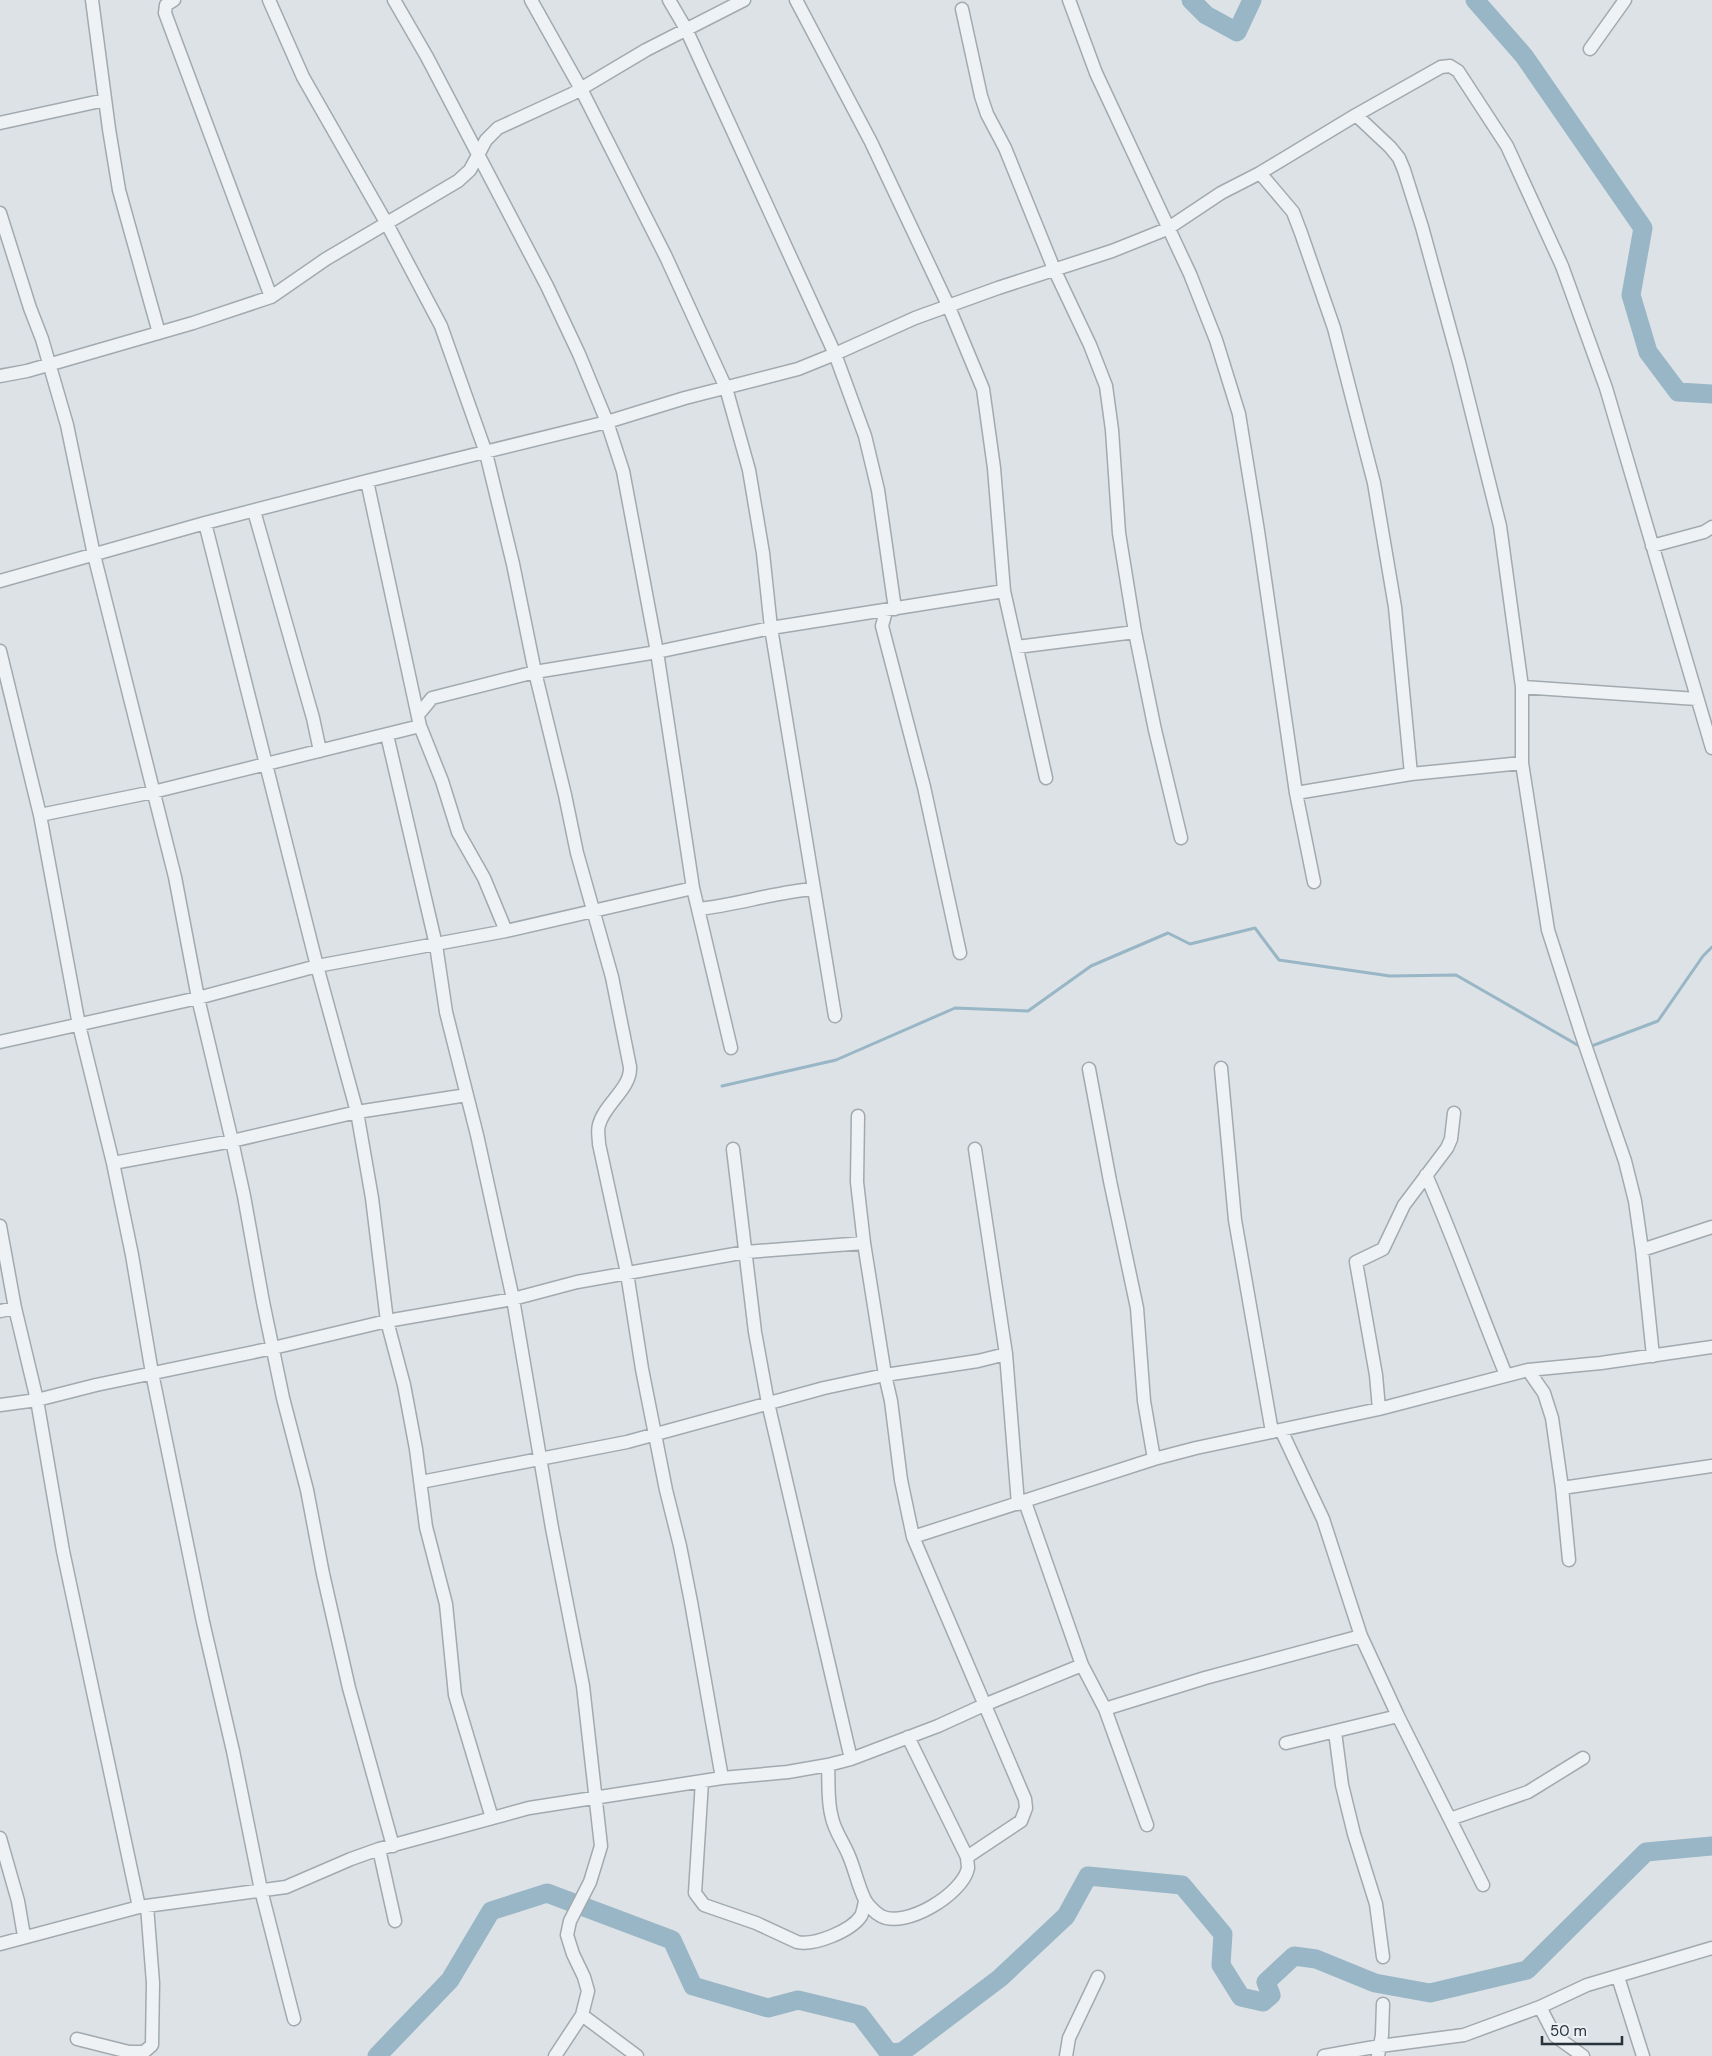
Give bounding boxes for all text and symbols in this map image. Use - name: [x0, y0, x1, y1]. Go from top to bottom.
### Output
- scale bar: [1542, 2014, 1622, 2046]
- text: 50 m: [1550, 2021, 1587, 2041]

